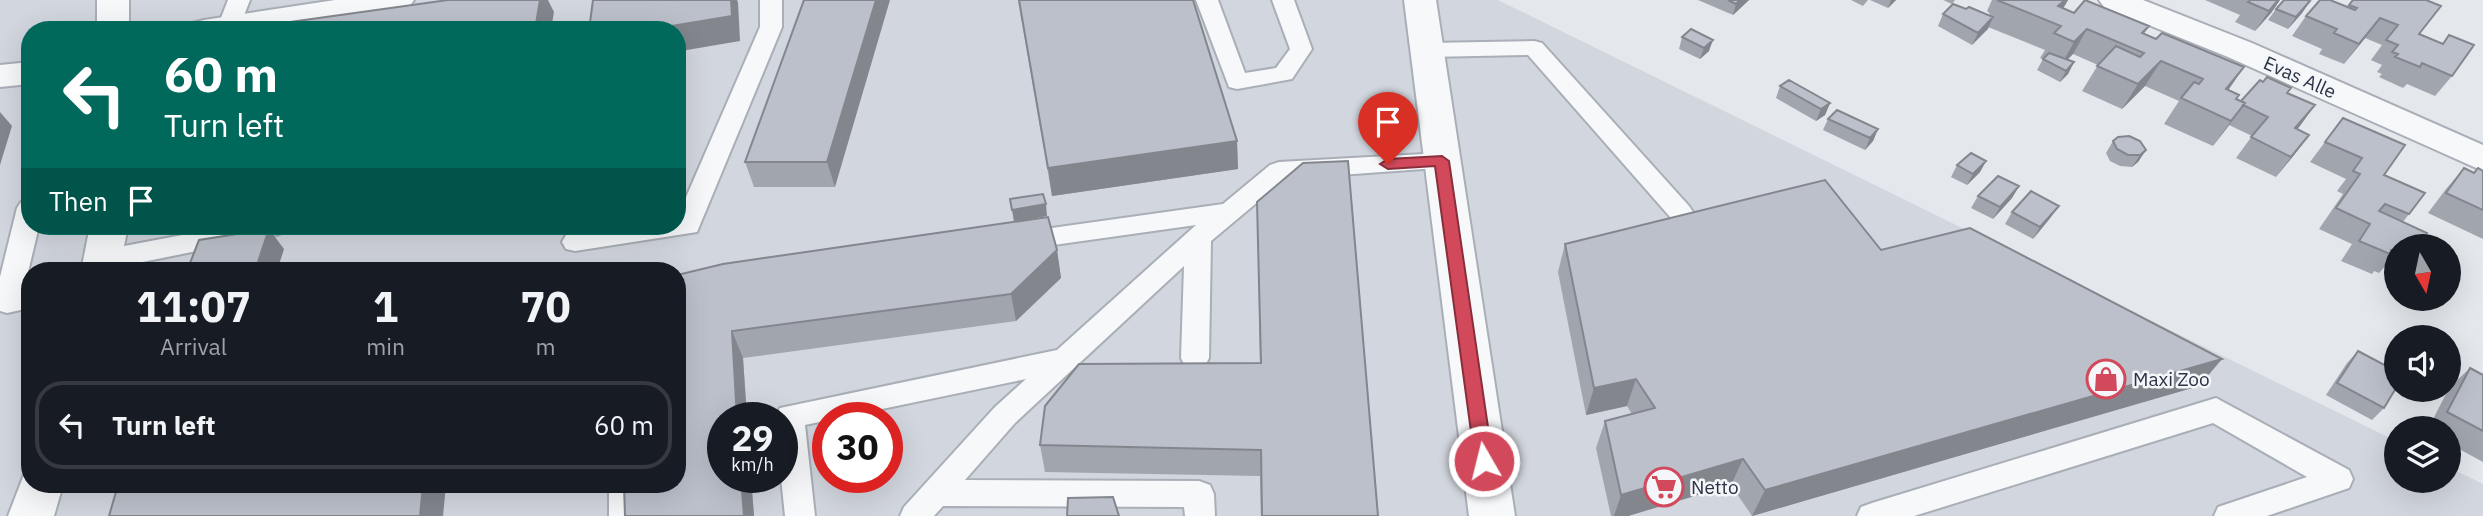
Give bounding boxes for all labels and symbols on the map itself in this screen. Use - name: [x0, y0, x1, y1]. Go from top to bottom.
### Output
- street label: Evas Alle: [2260, 50, 2340, 104]
- pin: [1358, 92, 1418, 164]
- north arrow: [2384, 234, 2460, 312]
- shop icon: Maxi Zoo: [2085, 358, 2127, 400]
- place label: Maxi Zoo: [2133, 367, 2210, 391]
- speed limit sign: 30: [812, 402, 903, 493]
- position arrow: [1447, 424, 1521, 498]
- supermarket icon: Netto: [1643, 466, 1685, 508]
- place label: Netto: [1691, 475, 1739, 499]

